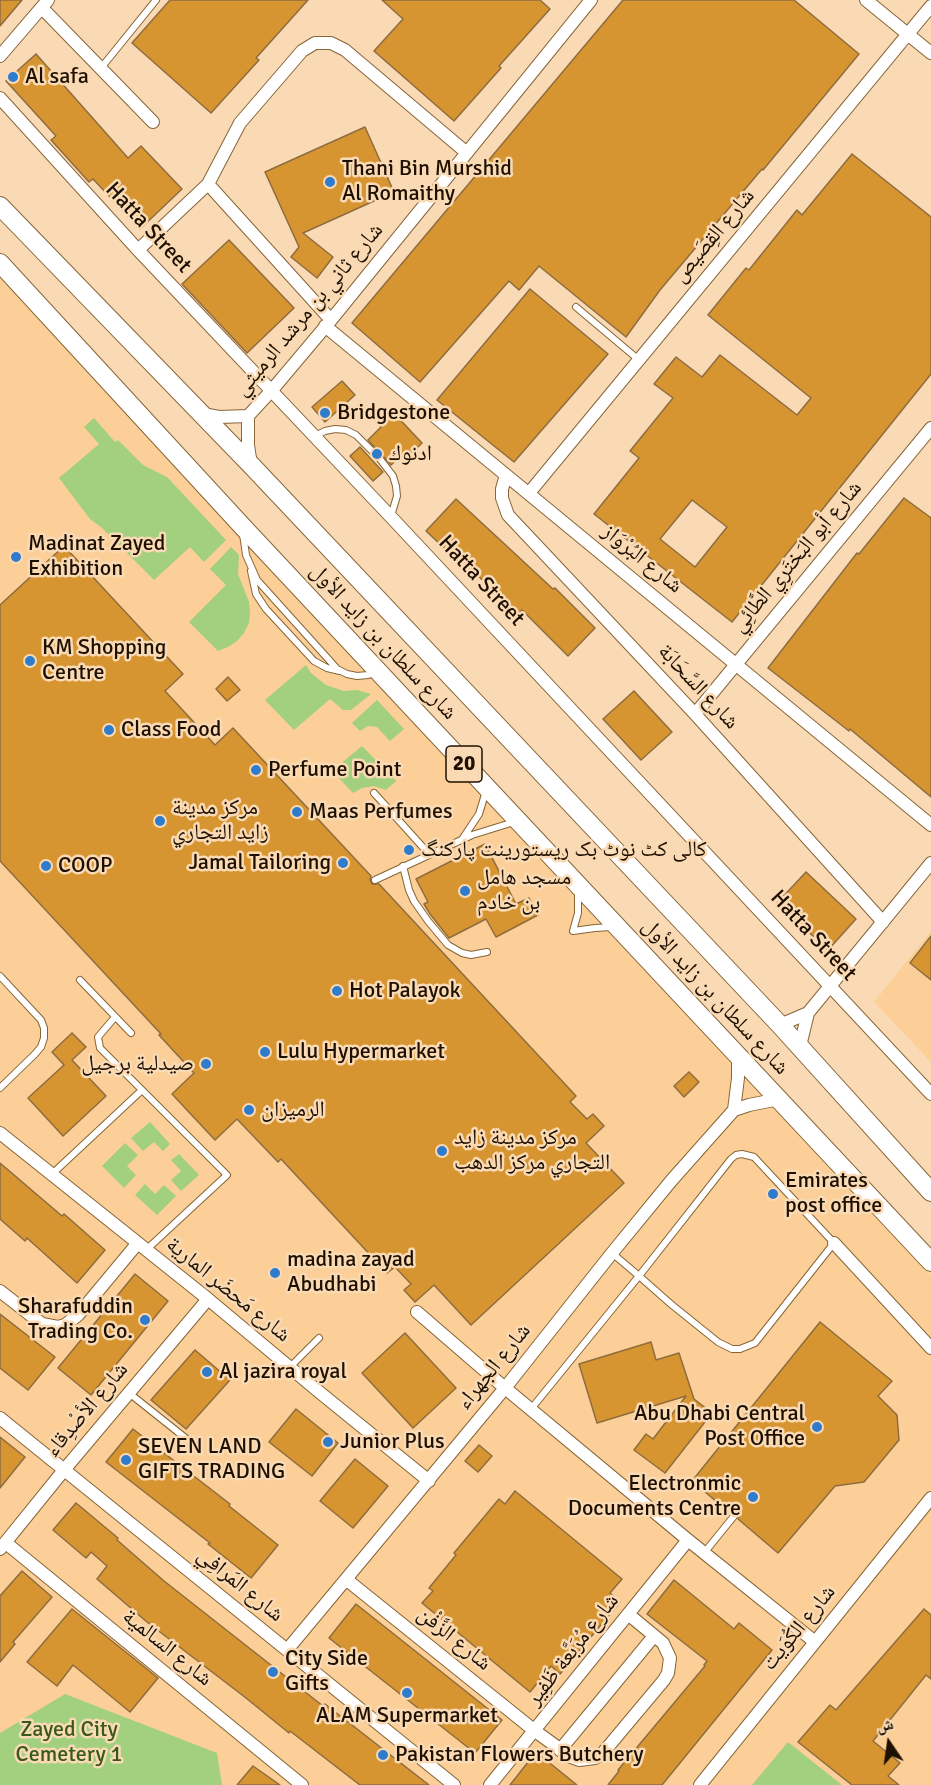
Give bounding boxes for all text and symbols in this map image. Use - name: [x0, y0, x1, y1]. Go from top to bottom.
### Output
- place label: Al safa: [25, 64, 89, 90]
- marker: Al safa: [6, 70, 20, 84]
- place label: Thani Bin Murshid Al Romaithy: [342, 156, 512, 208]
- marker: Thani Bin Murshid Al Romaithy: [323, 175, 337, 189]
- street label: Hatta Street: [99, 177, 197, 279]
- street label: شارع القِصَيص: [667, 184, 761, 288]
- street label: شارع ثاني بن مرشد الرميثي: [229, 218, 389, 402]
- place label: Bridgestone: [337, 400, 450, 426]
- marker: Bridgestone: [318, 406, 332, 420]
- place label: ادنوك: [389, 441, 432, 467]
- marker: ادنوك: [370, 447, 384, 461]
- street label: شارع أبو البَختَرِي الطَّائِي: [726, 476, 868, 638]
- street label: شارع البُرْوَاز: [596, 519, 688, 599]
- street label: Hatta Street: [432, 530, 530, 632]
- place label: Madinat Zayed Exhibition: [28, 531, 165, 582]
- marker: Madinat Zayed Exhibition: [9, 550, 23, 564]
- street label: شارع سلطان بن زايد الأول: [304, 558, 462, 726]
- place label: KM Shopping Centre: [42, 635, 166, 686]
- street label: شارع السَّحَابَة: [652, 639, 744, 735]
- marker: KM Shopping Centre: [23, 654, 37, 668]
- place label: Class Food: [121, 717, 221, 743]
- marker: Class Food: [102, 723, 116, 737]
- road number: 20: [446, 746, 482, 782]
- place label: Perfume Point: [268, 757, 401, 783]
- marker: Perfume Point: [249, 763, 263, 777]
- place label: مركز مدينة زايد التجاري: [172, 795, 269, 846]
- place label: Maas Perfumes: [309, 799, 453, 825]
- marker: Maas Perfumes: [290, 805, 304, 819]
- marker: مركز مدينة زايد التجاري: [153, 814, 167, 828]
- place label: کالی کٹ نوٹ بک ریستورینت پارکنگ: [421, 837, 707, 863]
- marker: کالی کٹ نوٹ بک ریستورینت پارکنگ: [402, 843, 416, 857]
- place label: Jamal Tailoring: [188, 850, 331, 876]
- place label: COOP: [58, 853, 113, 879]
- marker: Jamal Tailoring: [336, 856, 350, 870]
- marker: COOP: [39, 859, 53, 873]
- place label: مسجد هامل بن خادم: [477, 865, 571, 916]
- marker: مسجد هامل بن خادم: [458, 884, 472, 898]
- street label: Hatta Street: [764, 885, 862, 987]
- street label: شارع سلطان بن زايد الأول: [636, 913, 794, 1081]
- place label: Hot Palayok: [349, 978, 461, 1004]
- marker: Hot Palayok: [330, 984, 344, 998]
- place label: Lulu Hypermarket: [277, 1039, 445, 1065]
- marker: Lulu Hypermarket: [258, 1045, 272, 1059]
- place label: صيدلية برجيل: [81, 1051, 194, 1077]
- marker: صيدلية برجيل: [199, 1057, 213, 1071]
- place label: الرميزان: [261, 1097, 325, 1123]
- marker: الرميزان: [242, 1103, 256, 1117]
- place label: مركز مدينة زايد التجاري مركز الدهب: [454, 1125, 610, 1176]
- marker: مركز مدينة زايد التجاري مركز الدهب: [435, 1144, 449, 1158]
- place label: Emirates post office: [785, 1168, 882, 1220]
- marker: Emirates post office: [766, 1187, 780, 1201]
- street label: شارع مَحضَر المارية: [160, 1232, 296, 1348]
- place label: madina zayad Abudhabi: [287, 1247, 415, 1298]
- marker: madina zayad Abudhabi: [268, 1266, 282, 1280]
- place label: Sharafuddin Trading Co.: [18, 1294, 133, 1346]
- marker: Sharafuddin Trading Co.: [138, 1313, 152, 1327]
- street label: شارع الجهراء: [451, 1319, 537, 1415]
- street label: شارع الأصْدِقاء: [40, 1357, 134, 1463]
- place label: Al jazira royal: [219, 1359, 347, 1385]
- marker: Al jazira royal: [200, 1365, 214, 1379]
- place label: Abu Dhabi Central Post Office: [634, 1401, 805, 1452]
- marker: Abu Dhabi Central Post Office: [810, 1420, 824, 1434]
- place label: Junior Plus: [340, 1429, 445, 1455]
- place label: SEVEN LAND GIFTS TRADING: [138, 1434, 285, 1486]
- marker: Junior Plus: [321, 1435, 335, 1449]
- marker: SEVEN LAND GIFTS TRADING: [119, 1453, 133, 1467]
- place label: Electronmic Documents Centre: [568, 1471, 741, 1522]
- marker: Electronmic Documents Centre: [746, 1490, 760, 1504]
- street label: شارع المَرافِي: [191, 1542, 289, 1628]
- street label: شارع الكُوَيت: [756, 1580, 842, 1676]
- street label: شارع مُرَبَّعة ظَفِير: [521, 1589, 625, 1711]
- street label: شارع الزَّفْن: [412, 1601, 496, 1677]
- street label: شارع السالمية: [117, 1604, 217, 1692]
- place label: City Side Gifts: [285, 1646, 368, 1698]
- marker: City Side Gifts: [266, 1665, 280, 1679]
- marker: ALAM Supermarket: [400, 1686, 414, 1700]
- place label: ALAM Supermarket: [316, 1703, 498, 1729]
- north arrow: [859, 1713, 919, 1773]
- text: ش: [874, 1714, 895, 1737]
- park label: Zayed City Cemetery 1: [16, 1717, 122, 1768]
- place label: Pakistan Flowers Butchery: [395, 1742, 644, 1768]
- marker: Pakistan Flowers Butchery: [376, 1748, 390, 1762]

